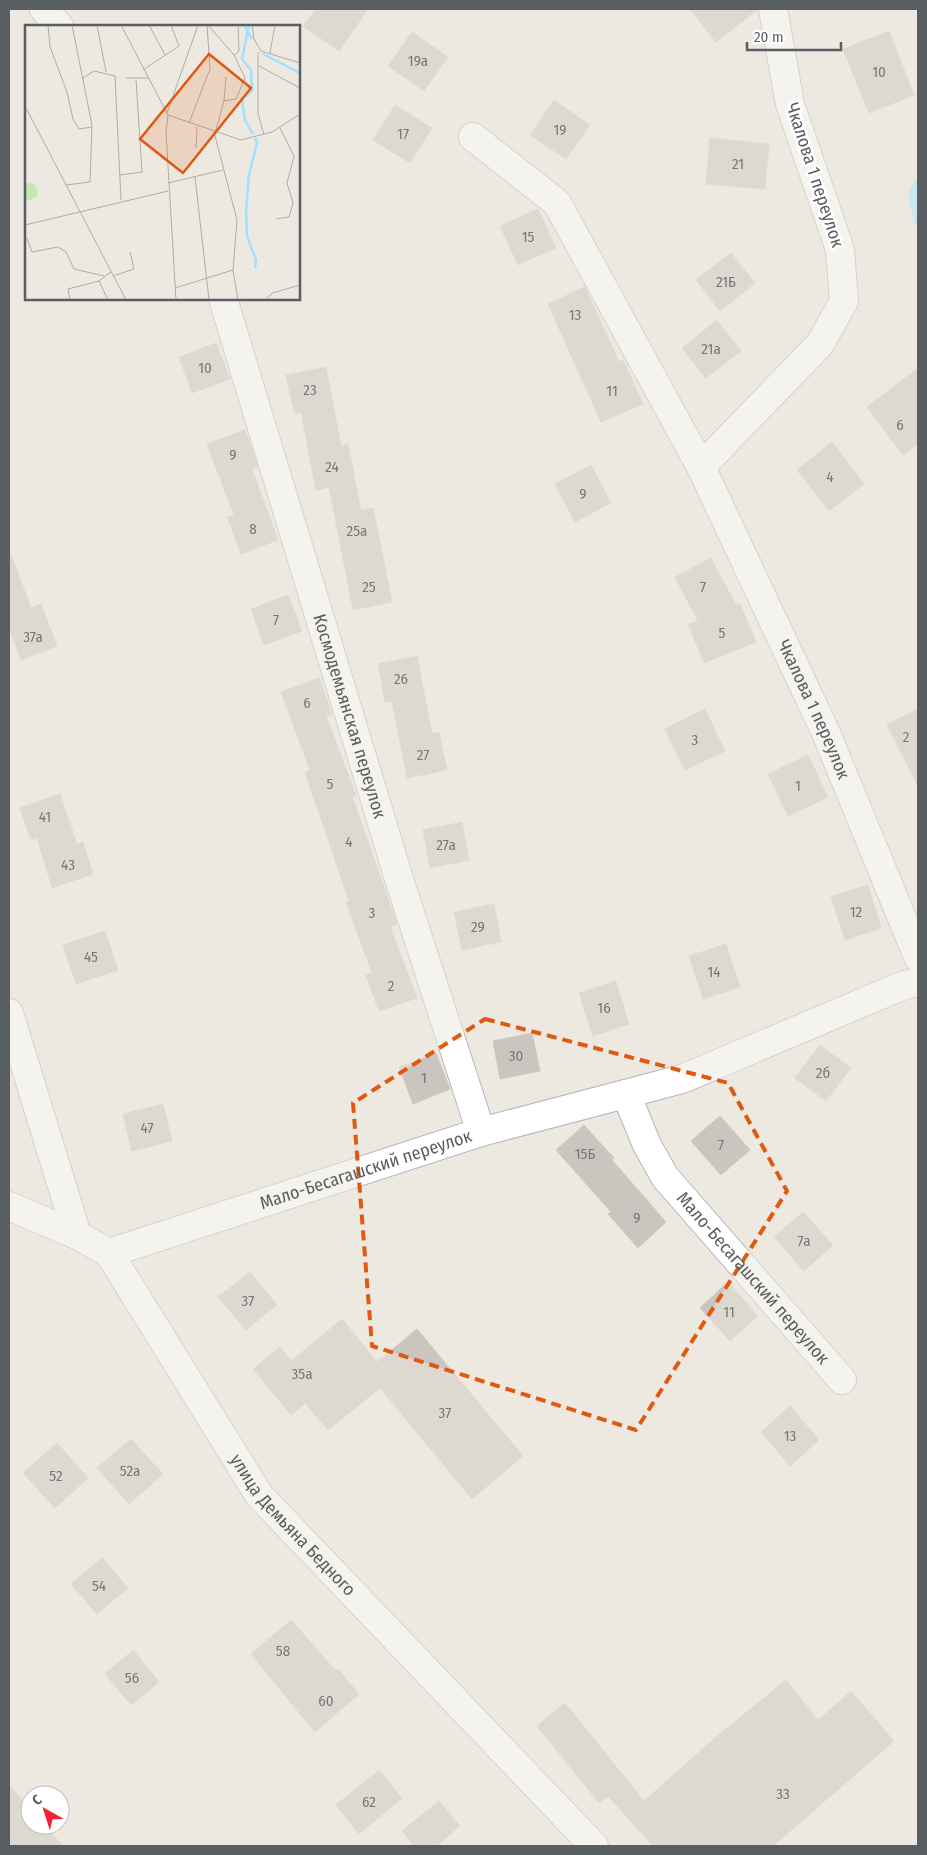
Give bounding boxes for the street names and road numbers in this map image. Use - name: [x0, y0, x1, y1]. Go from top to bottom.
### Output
- street label: Чкалова 1 переулок: [781, 100, 849, 251]
- street label: Космодемьянская переулок: [308, 611, 391, 822]
- street label: Чкалова 1 переулок: [773, 636, 855, 783]
- street label: Мало-Бесагашский переулок: [257, 1125, 475, 1214]
- street label: Мало-Бесагашский переулок: [672, 1187, 835, 1369]
- street label: улица Демьяна Бедного: [225, 1450, 360, 1601]

